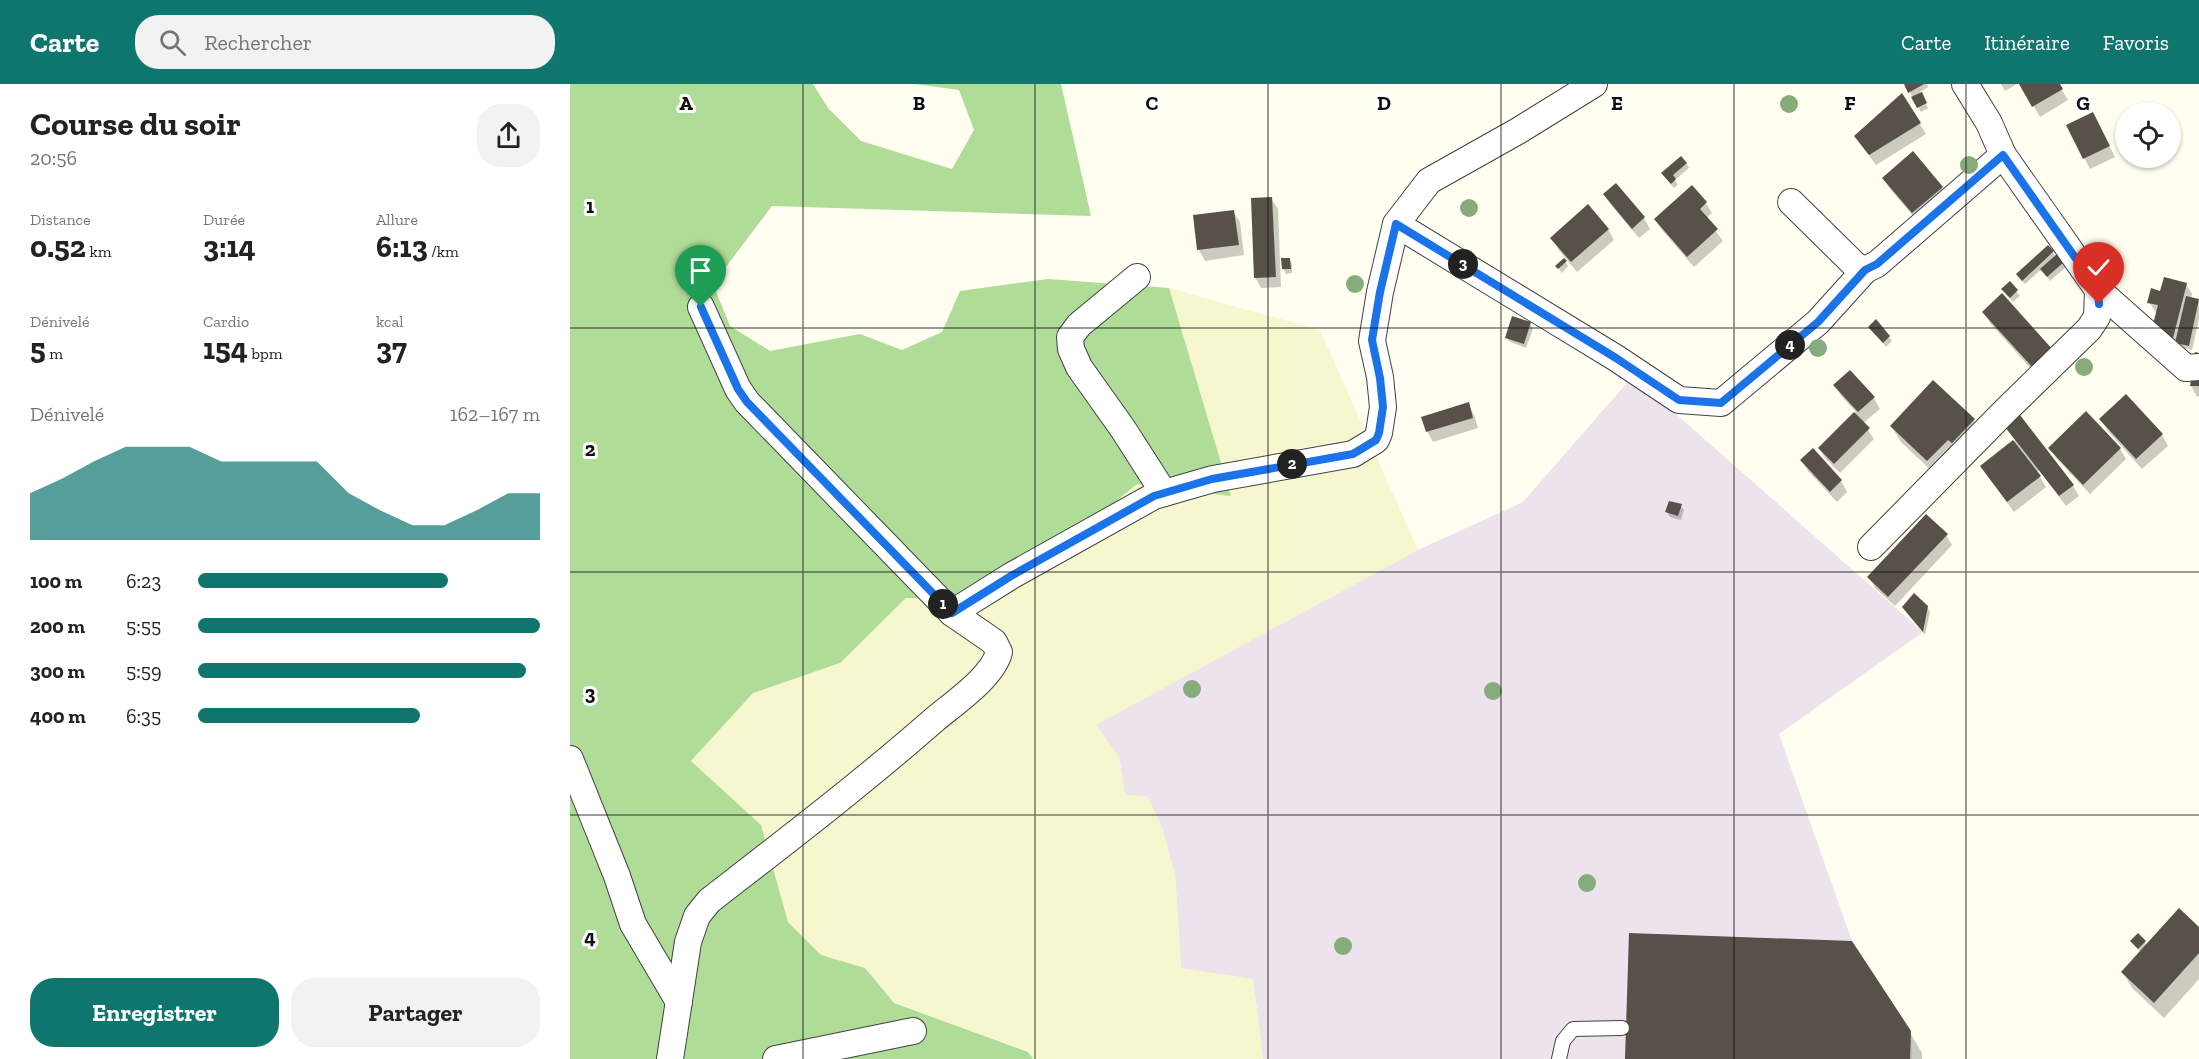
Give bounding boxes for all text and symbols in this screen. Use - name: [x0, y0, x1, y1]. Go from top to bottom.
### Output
- search box: [135, 15, 555, 69]
- text: Carte: [30, 26, 99, 59]
- icon: search: [156, 26, 189, 59]
- text: Rechercher: [204, 29, 312, 56]
- text: Carte: [1901, 30, 1951, 55]
- text: Itinéraire: [1984, 30, 2070, 55]
- text: Favoris: [2103, 30, 2169, 55]
- text: A: [679, 91, 693, 115]
- text: B: [913, 91, 925, 115]
- text: C: [1146, 91, 1159, 115]
- text: D: [1377, 91, 1391, 115]
- text: E: [1611, 91, 1623, 115]
- text: F: [1844, 91, 1856, 115]
- text: G: [2076, 91, 2090, 115]
- map controls: [2115, 102, 2181, 168]
- button: locate: [2115, 102, 2181, 168]
- text: Course du soir: [30, 104, 241, 143]
- button: share: [477, 104, 540, 167]
- text: 20:56: [30, 146, 77, 170]
- text: 1: [586, 194, 594, 218]
- text: Distance: [30, 210, 91, 229]
- text: Durée: [203, 210, 245, 229]
- text: Allure: [376, 210, 418, 229]
- text: 0.52: [30, 229, 86, 265]
- text: 3:14: [203, 229, 256, 265]
- text: 6:13: [376, 229, 428, 265]
- text: km: [86, 242, 112, 261]
- text: /km: [428, 242, 459, 261]
- pin: [2073, 242, 2124, 304]
- pin: [675, 245, 726, 307]
- pin: 3: [1448, 249, 1478, 279]
- icon: check: [2082, 251, 2115, 284]
- icon: arrive: [684, 254, 717, 287]
- text: 3: [1459, 254, 1467, 273]
- text: Dénivelé: [30, 312, 89, 331]
- text: Cardio: [203, 312, 249, 331]
- text: kcal: [376, 312, 403, 331]
- pin: 4: [1775, 330, 1805, 360]
- text: 5: [30, 331, 46, 367]
- text: 154: [203, 331, 248, 367]
- text: 37: [376, 331, 407, 367]
- text: 4: [1785, 335, 1795, 354]
- text: m: [46, 344, 63, 363]
- text: bpm: [248, 344, 283, 363]
- text: Dénivelé: [30, 402, 104, 426]
- text: 162–167 m: [450, 402, 540, 426]
- text: 2: [585, 437, 596, 461]
- pin: 2: [1277, 449, 1307, 479]
- text: 2: [1288, 454, 1296, 473]
- text: 100 m: [30, 569, 82, 593]
- text: 6:23: [126, 569, 161, 593]
- pin: 1: [928, 589, 958, 619]
- text: 1: [940, 594, 946, 613]
- text: 200 m: [30, 614, 85, 638]
- text: 5:55: [126, 614, 161, 638]
- text: 300 m: [30, 659, 85, 683]
- text: 5:59: [126, 659, 162, 683]
- text: 3: [585, 681, 596, 705]
- text: 400 m: [30, 704, 86, 728]
- text: 6:35: [126, 704, 161, 728]
- text: 4: [584, 925, 596, 949]
- button: Enregistrer: [30, 978, 279, 1047]
- button: Partager: [291, 978, 540, 1047]

